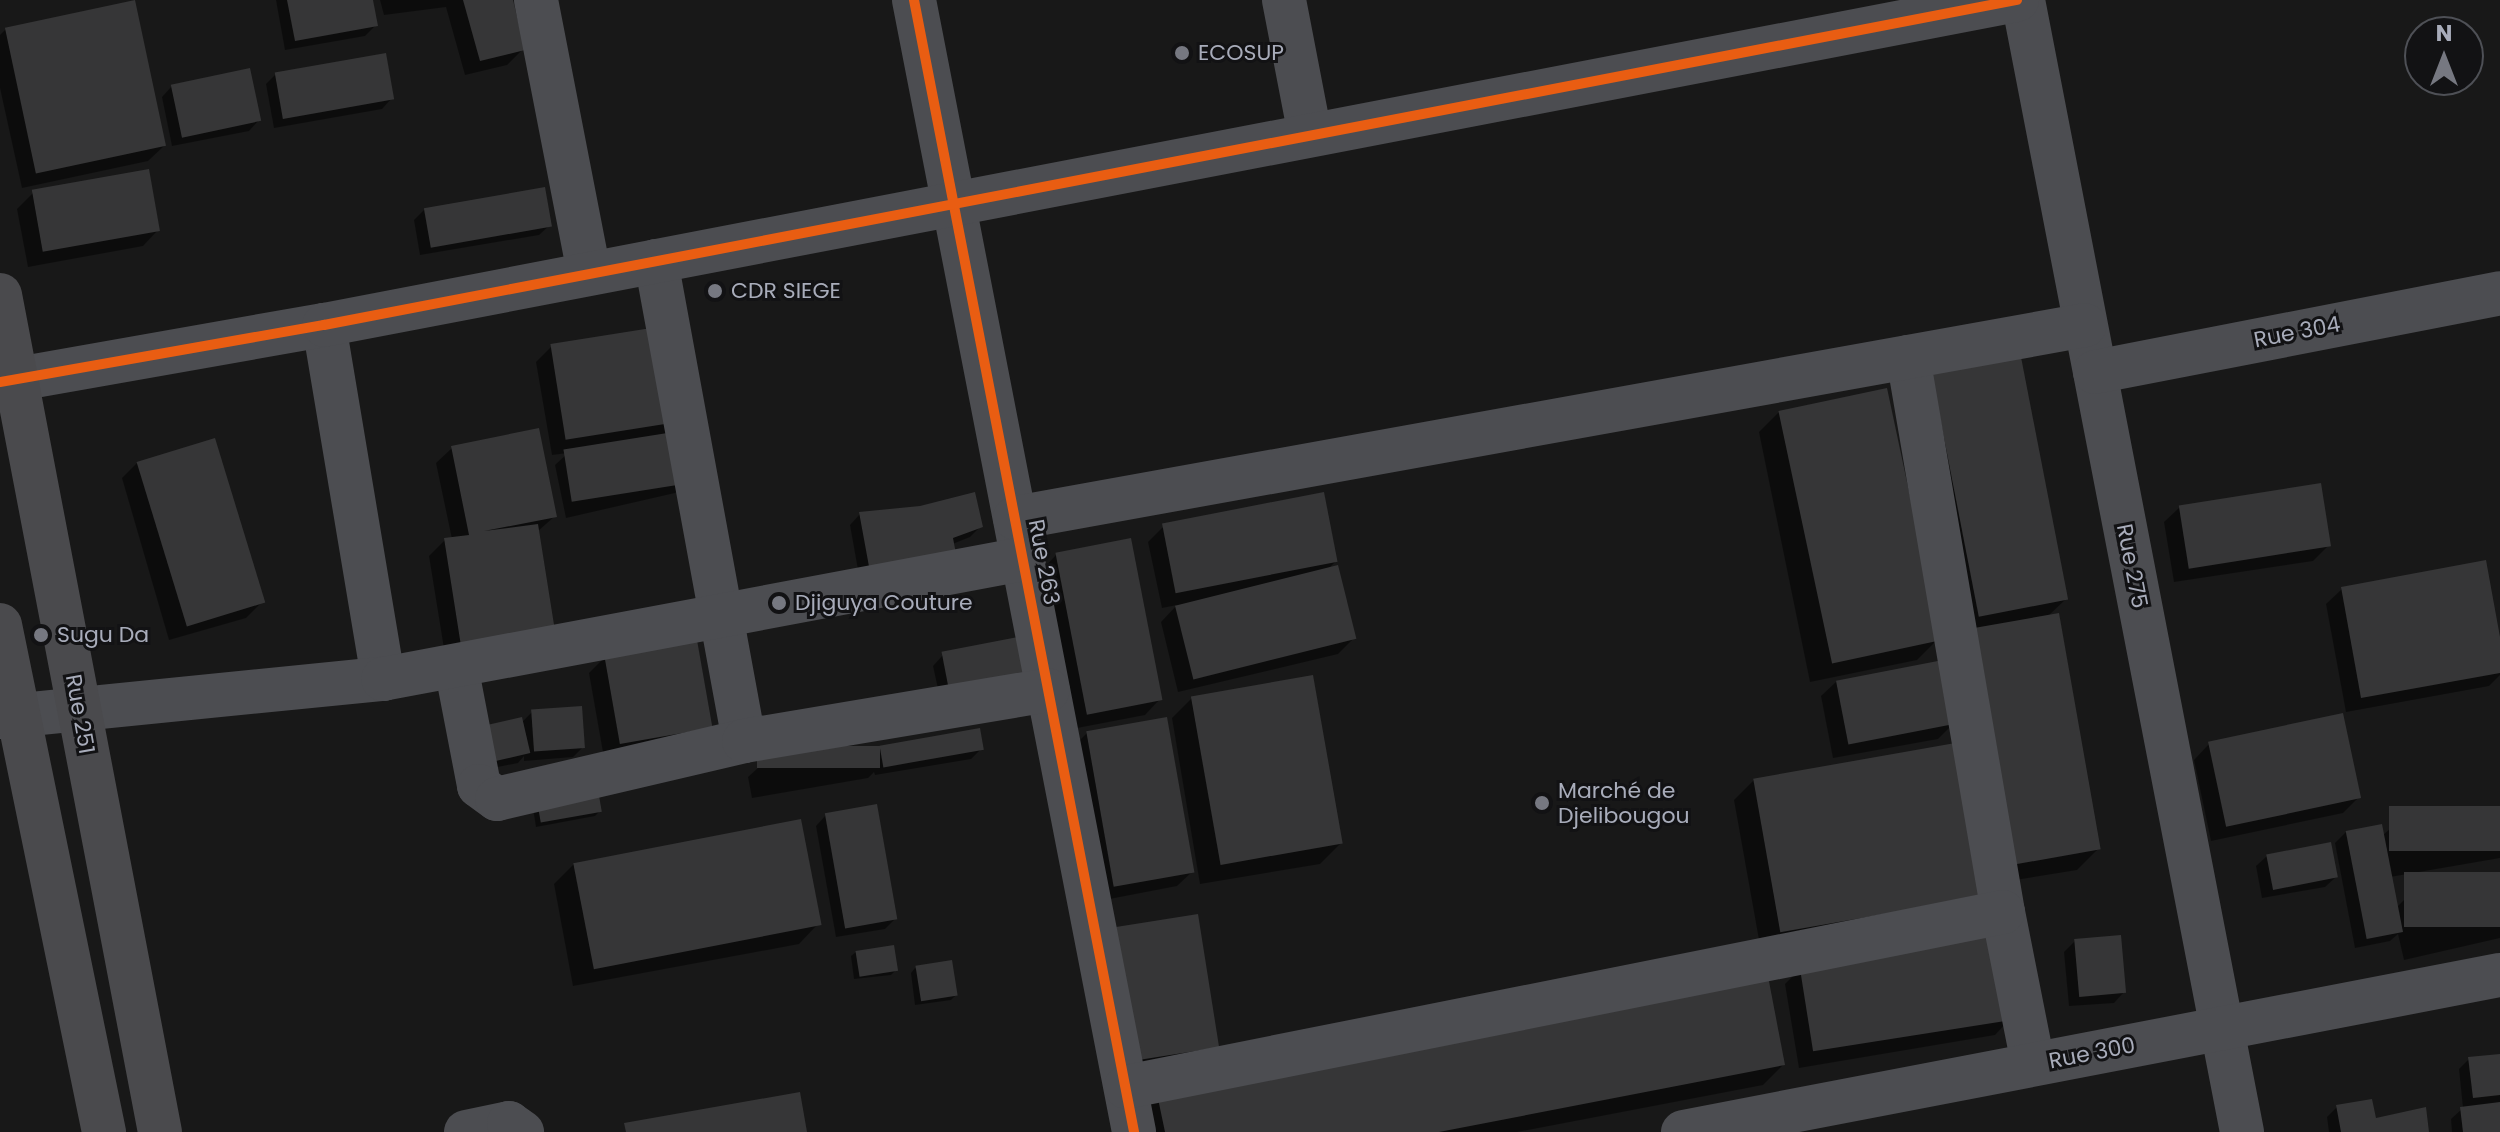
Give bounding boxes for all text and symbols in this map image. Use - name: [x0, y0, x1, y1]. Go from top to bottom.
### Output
- north arrow: [2404, 16, 2484, 96]
- text: N: [2436, 18, 2452, 49]
- place label: ECOSUP: [1198, 40, 1284, 66]
- marker: ECOSUP: [1173, 44, 1191, 62]
- place label: CDR SIEGE: [731, 278, 841, 304]
- marker: CDR SIEGE: [706, 282, 724, 300]
- street label: Rue 304: [2251, 311, 2343, 353]
- street label: Rue 263: [1023, 517, 1065, 607]
- street label: Rue 275: [2111, 522, 2153, 610]
- place label: Djiguya Couture: [795, 590, 973, 616]
- marker: Djiguya Couture: [770, 594, 788, 612]
- place label: Sugu Da: [57, 622, 149, 648]
- marker: Sugu Da: [32, 626, 50, 644]
- street label: Rue 251: [60, 672, 100, 756]
- place label: Marché de Djelibougou: [1558, 777, 1690, 828]
- marker: Marché de Djelibougou: [1533, 794, 1551, 812]
- street label: Rue 300: [2047, 1032, 2137, 1074]

